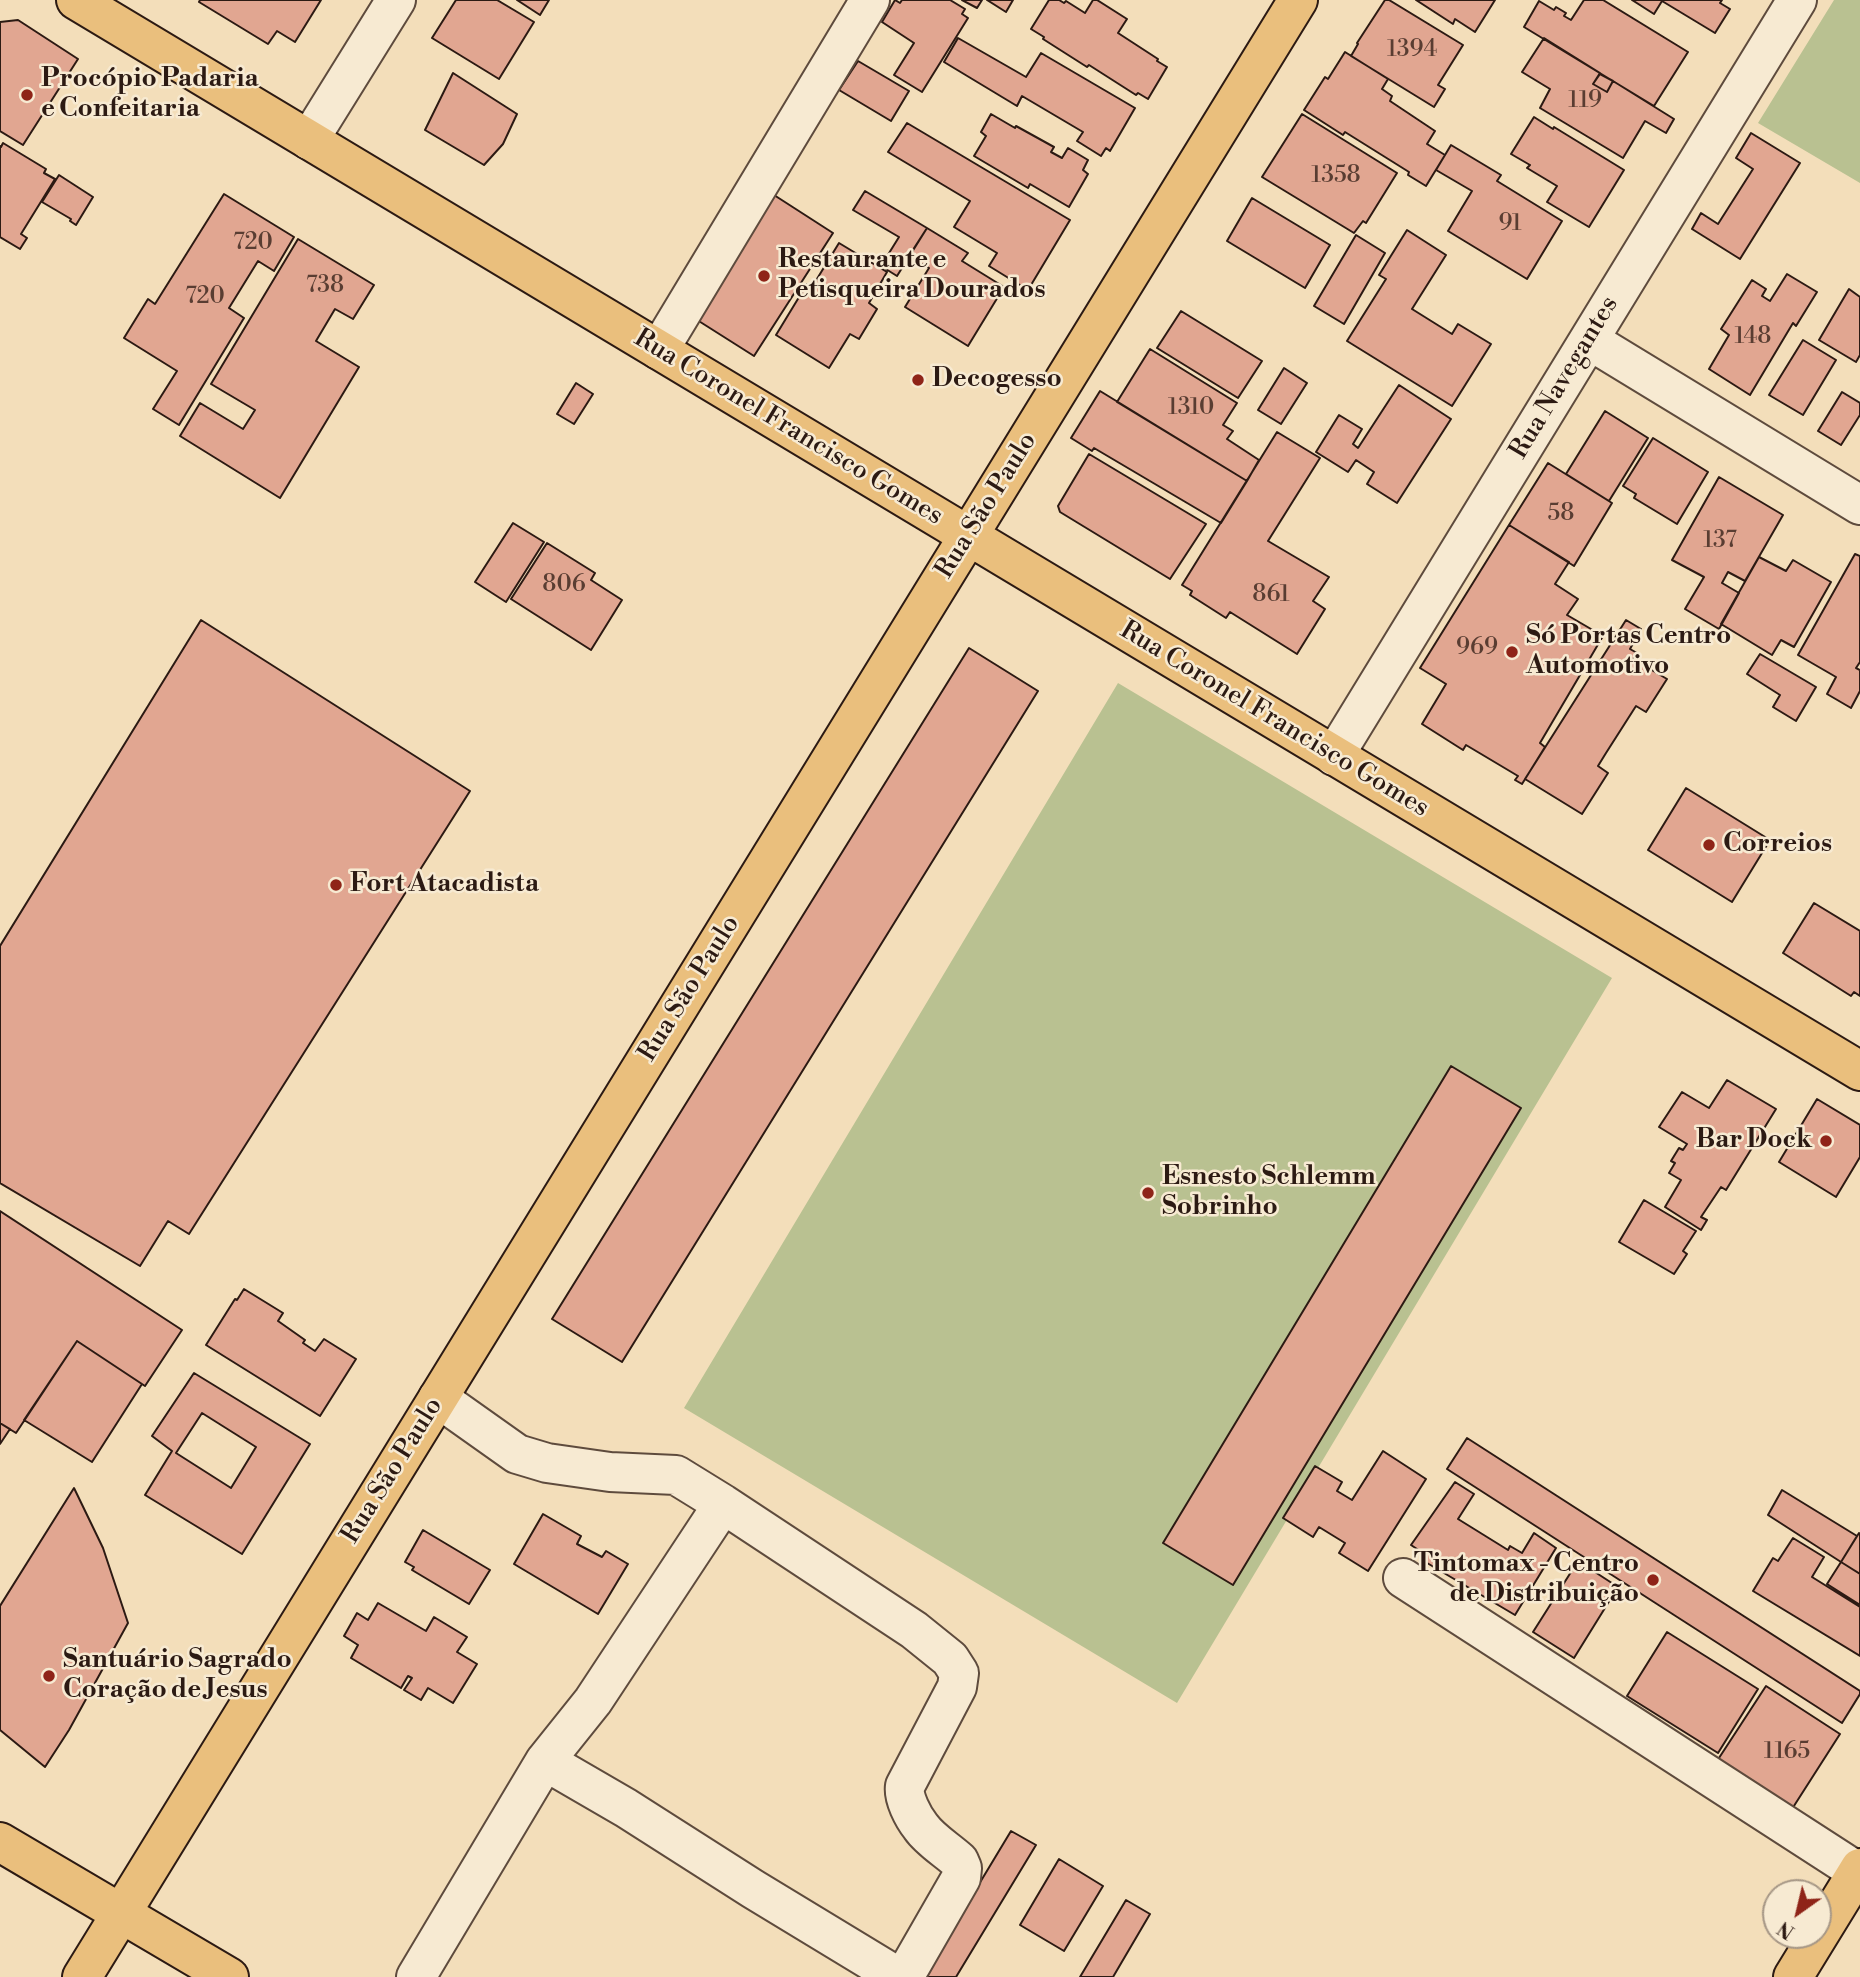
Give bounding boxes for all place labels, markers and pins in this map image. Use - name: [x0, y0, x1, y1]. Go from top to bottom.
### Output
- place label: Procópio Padaria e Confeitaria: [41, 64, 259, 126]
- marker: Procópio Padaria e Confeitaria: [19, 87, 35, 103]
- place label: Restaurante e Petisqueira Dourados: [778, 245, 1046, 306]
- marker: Restaurante e Petisqueira Dourados: [756, 268, 772, 284]
- place label: Decogesso: [932, 364, 1062, 396]
- marker: Decogesso: [910, 372, 926, 388]
- place label: Só Portas Centro Automotivo: [1526, 621, 1731, 682]
- marker: Só Portas Centro Automotivo: [1504, 644, 1520, 660]
- place label: Correios: [1723, 829, 1832, 861]
- marker: Correios: [1701, 837, 1717, 853]
- place label: Fort Atacadista: [350, 869, 539, 901]
- marker: Fort Atacadista: [328, 877, 344, 893]
- place label: Bar Dock: [1696, 1125, 1812, 1157]
- marker: Bar Dock: [1818, 1133, 1834, 1149]
- place label: Esnesto Schlemm Sobrinho: [1162, 1162, 1376, 1224]
- marker: Esnesto Schlemm Sobrinho: [1140, 1185, 1156, 1201]
- place label: Tintomax - Centro de Distribuição: [1414, 1549, 1639, 1610]
- marker: Tintomax - Centro de Distribuição: [1645, 1572, 1661, 1588]
- place label: Santuário Sagrado Coração de Jesus: [63, 1645, 292, 1706]
- marker: Santuário Sagrado Coração de Jesus: [41, 1668, 57, 1684]

